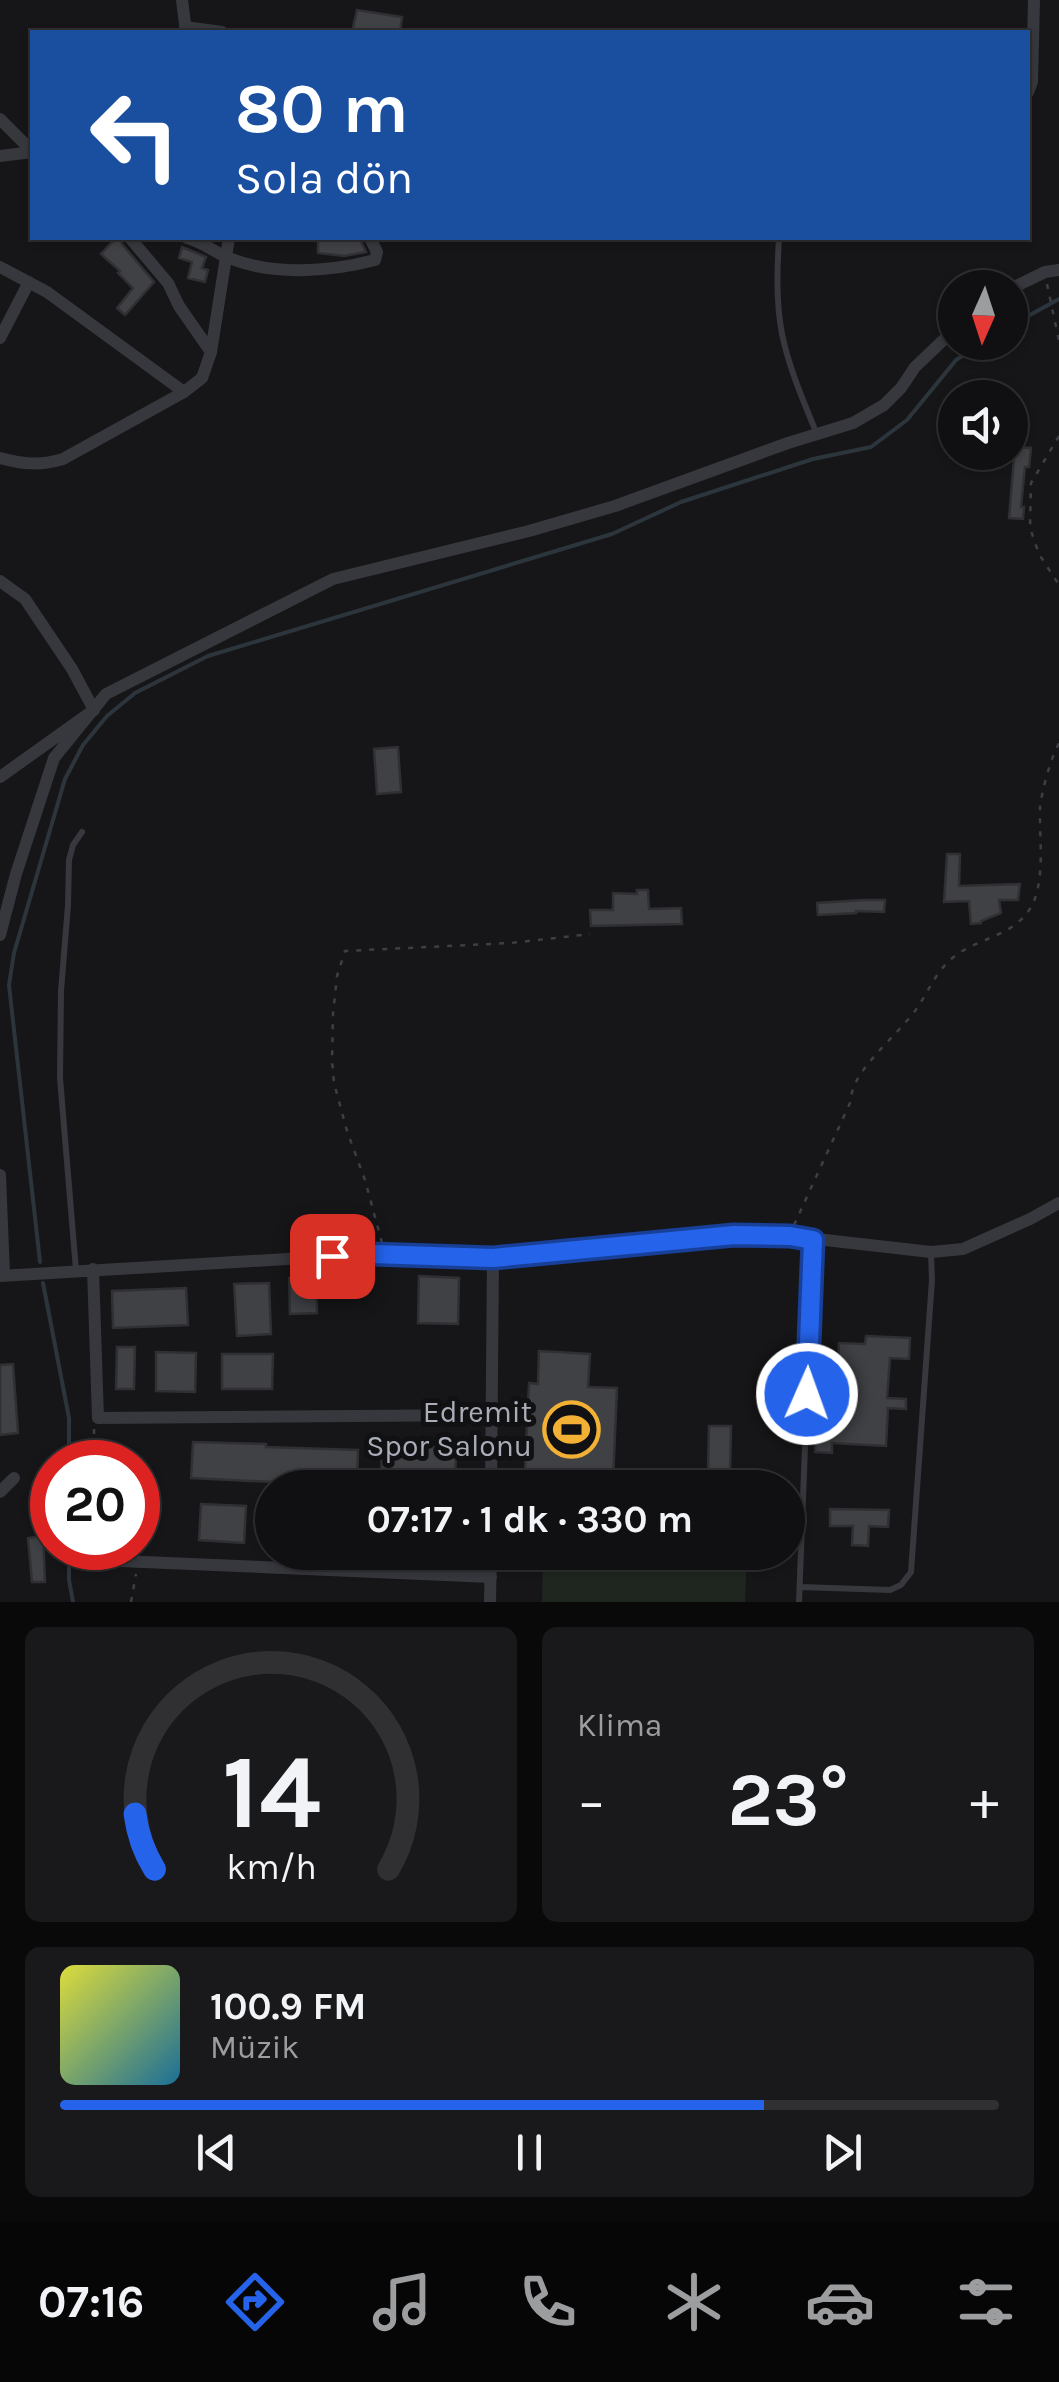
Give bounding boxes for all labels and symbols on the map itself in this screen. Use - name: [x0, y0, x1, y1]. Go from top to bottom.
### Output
- north arrow: [938, 270, 1028, 360]
- pin: [290, 1214, 375, 1299]
- position arrow: [755, 1342, 859, 1446]
- place label: Edremit Spor Salonu: [366, 1394, 532, 1464]
- sports icon: Edremit Spor Salonu: [541, 1399, 601, 1459]
- speed limit sign: 20: [30, 1440, 160, 1570]

